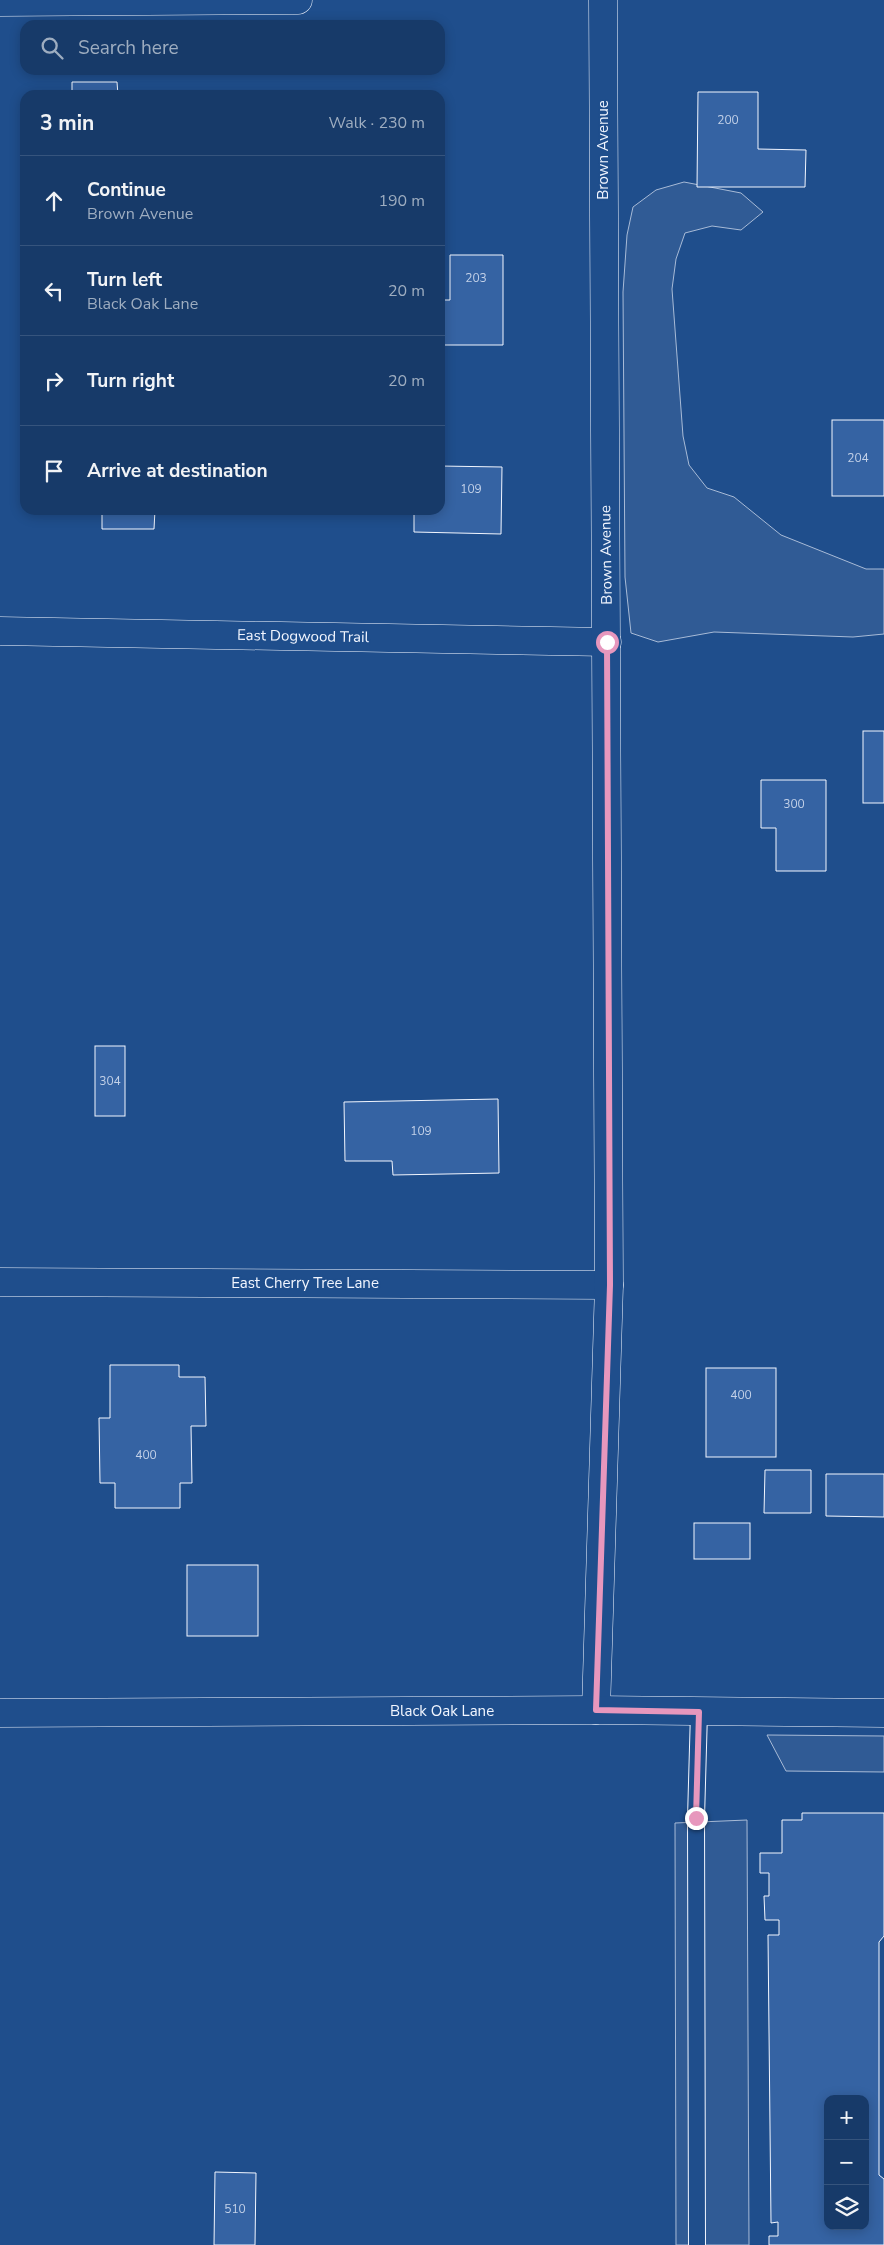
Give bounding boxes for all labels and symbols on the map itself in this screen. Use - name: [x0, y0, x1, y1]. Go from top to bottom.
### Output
- street label: Brown Avenue: [593, 100, 613, 200]
- house number: 200: [717, 112, 739, 128]
- house number: 203: [465, 270, 487, 286]
- house number: 204: [847, 450, 869, 466]
- house number: 109: [460, 481, 482, 497]
- street label: Brown Avenue: [595, 505, 617, 605]
- street label: East Dogwood Trail: [237, 625, 370, 647]
- route start: [596, 631, 619, 654]
- house number: 300: [783, 796, 805, 812]
- house number: 304: [99, 1073, 121, 1089]
- house number: 109: [410, 1123, 432, 1139]
- street label: East Cherry Tree Lane: [231, 1273, 379, 1293]
- house number: 400: [730, 1387, 752, 1403]
- house number: 400: [135, 1447, 157, 1463]
- street label: Black Oak Lane: [390, 1701, 494, 1721]
- route end: [685, 1807, 708, 1830]
- house number: 510: [224, 2201, 246, 2217]

